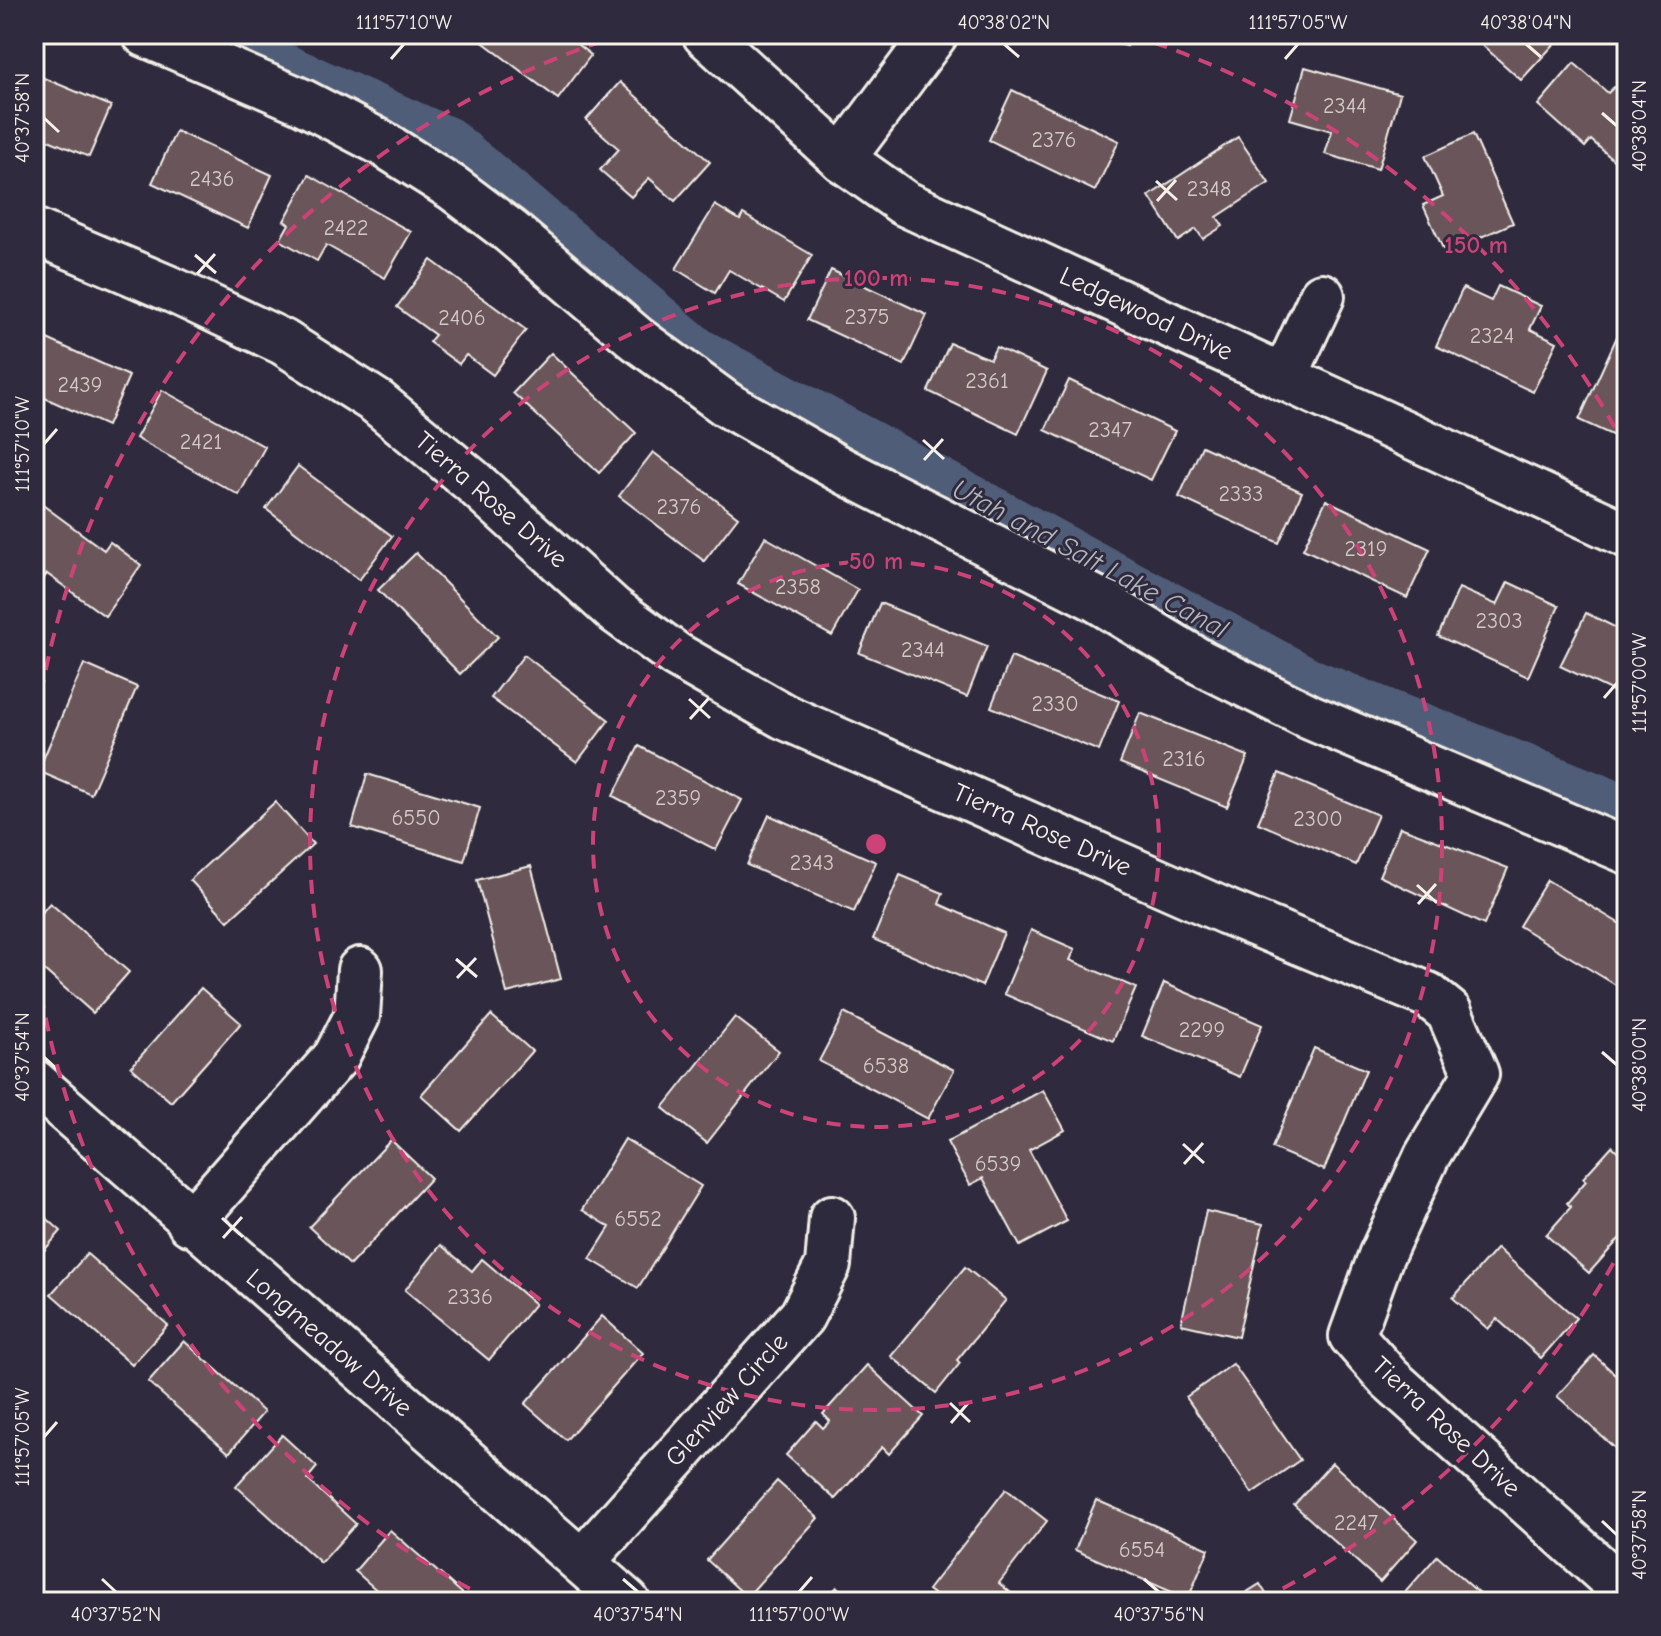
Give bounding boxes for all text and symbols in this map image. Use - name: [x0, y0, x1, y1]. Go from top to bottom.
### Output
- text: 111°57'10"W: [356, 11, 453, 34]
- text: 40°38'02"N: [958, 11, 1050, 34]
- text: 111°57'05"W: [1249, 11, 1348, 34]
- text: 40°38'04"N: [1480, 11, 1572, 34]
- text: 40°37'58"N: [11, 73, 34, 163]
- text: 40°38'04"N: [1628, 80, 1651, 172]
- house number: 2344: [1323, 93, 1367, 119]
- house number: 2376: [1032, 127, 1076, 153]
- house number: 2436: [189, 166, 235, 192]
- house number: 2348: [1187, 176, 1231, 202]
- house number: 2422: [323, 215, 369, 241]
- text: 150 m: [1444, 231, 1508, 259]
- street label: Ledgewood Drive: [1055, 261, 1237, 367]
- text: 100 m: [844, 264, 908, 292]
- house number: 2375: [845, 304, 889, 330]
- house number: 2406: [438, 305, 486, 331]
- house number: 2324: [1470, 323, 1514, 349]
- house number: 2361: [965, 368, 1009, 394]
- house number: 2439: [58, 372, 102, 398]
- text: 111°57'10"W: [11, 395, 34, 492]
- house number: 2347: [1088, 417, 1132, 443]
- street label: Tierra Rose Drive: [409, 426, 573, 574]
- house number: 2421: [180, 429, 222, 455]
- water label: Utah and Salt Lake Canal: [947, 473, 1234, 646]
- house number: 2333: [1219, 481, 1263, 507]
- house number: 2376: [657, 494, 701, 520]
- house number: 2319: [1344, 536, 1388, 562]
- text: 50 m: [849, 547, 903, 575]
- house number: 2358: [775, 574, 821, 600]
- house number: 2303: [1475, 608, 1523, 634]
- text: 111°57'00"W: [1628, 632, 1651, 733]
- house number: 2344: [901, 637, 945, 663]
- house number: 2330: [1031, 691, 1079, 717]
- house number: 2316: [1162, 746, 1206, 772]
- street label: Tierra Rose Drive: [948, 777, 1136, 883]
- house number: 2359: [655, 785, 701, 811]
- house number: 6550: [391, 805, 441, 831]
- house number: 2300: [1293, 806, 1343, 832]
- centre of rings: [862, 830, 890, 858]
- house number: 2343: [790, 850, 834, 876]
- text: 40°37'54"N: [11, 1012, 34, 1102]
- house number: 2299: [1179, 1017, 1225, 1043]
- text: 40°38'00"N: [1628, 1018, 1651, 1112]
- house number: 6538: [863, 1053, 909, 1079]
- house number: 6539: [975, 1151, 1021, 1177]
- house number: 6552: [614, 1206, 662, 1232]
- street label: Longmeadow Drive: [240, 1263, 418, 1423]
- house number: 2336: [447, 1284, 493, 1310]
- street label: Glenview Circle: [660, 1327, 794, 1473]
- street label: Tierra Rose Drive: [1366, 1351, 1526, 1503]
- text: 111°57'05"W: [11, 1387, 34, 1486]
- text: 40°37'58"N: [1628, 1490, 1651, 1580]
- house number: 2247: [1334, 1510, 1379, 1536]
- house number: 6554: [1119, 1537, 1165, 1563]
- text: 40°37'52"N: [71, 1603, 161, 1626]
- text: 40°37'54"N: [593, 1603, 683, 1626]
- text: 111°57'00"W: [749, 1603, 850, 1626]
- text: 40°37'56"N: [1114, 1603, 1204, 1626]

